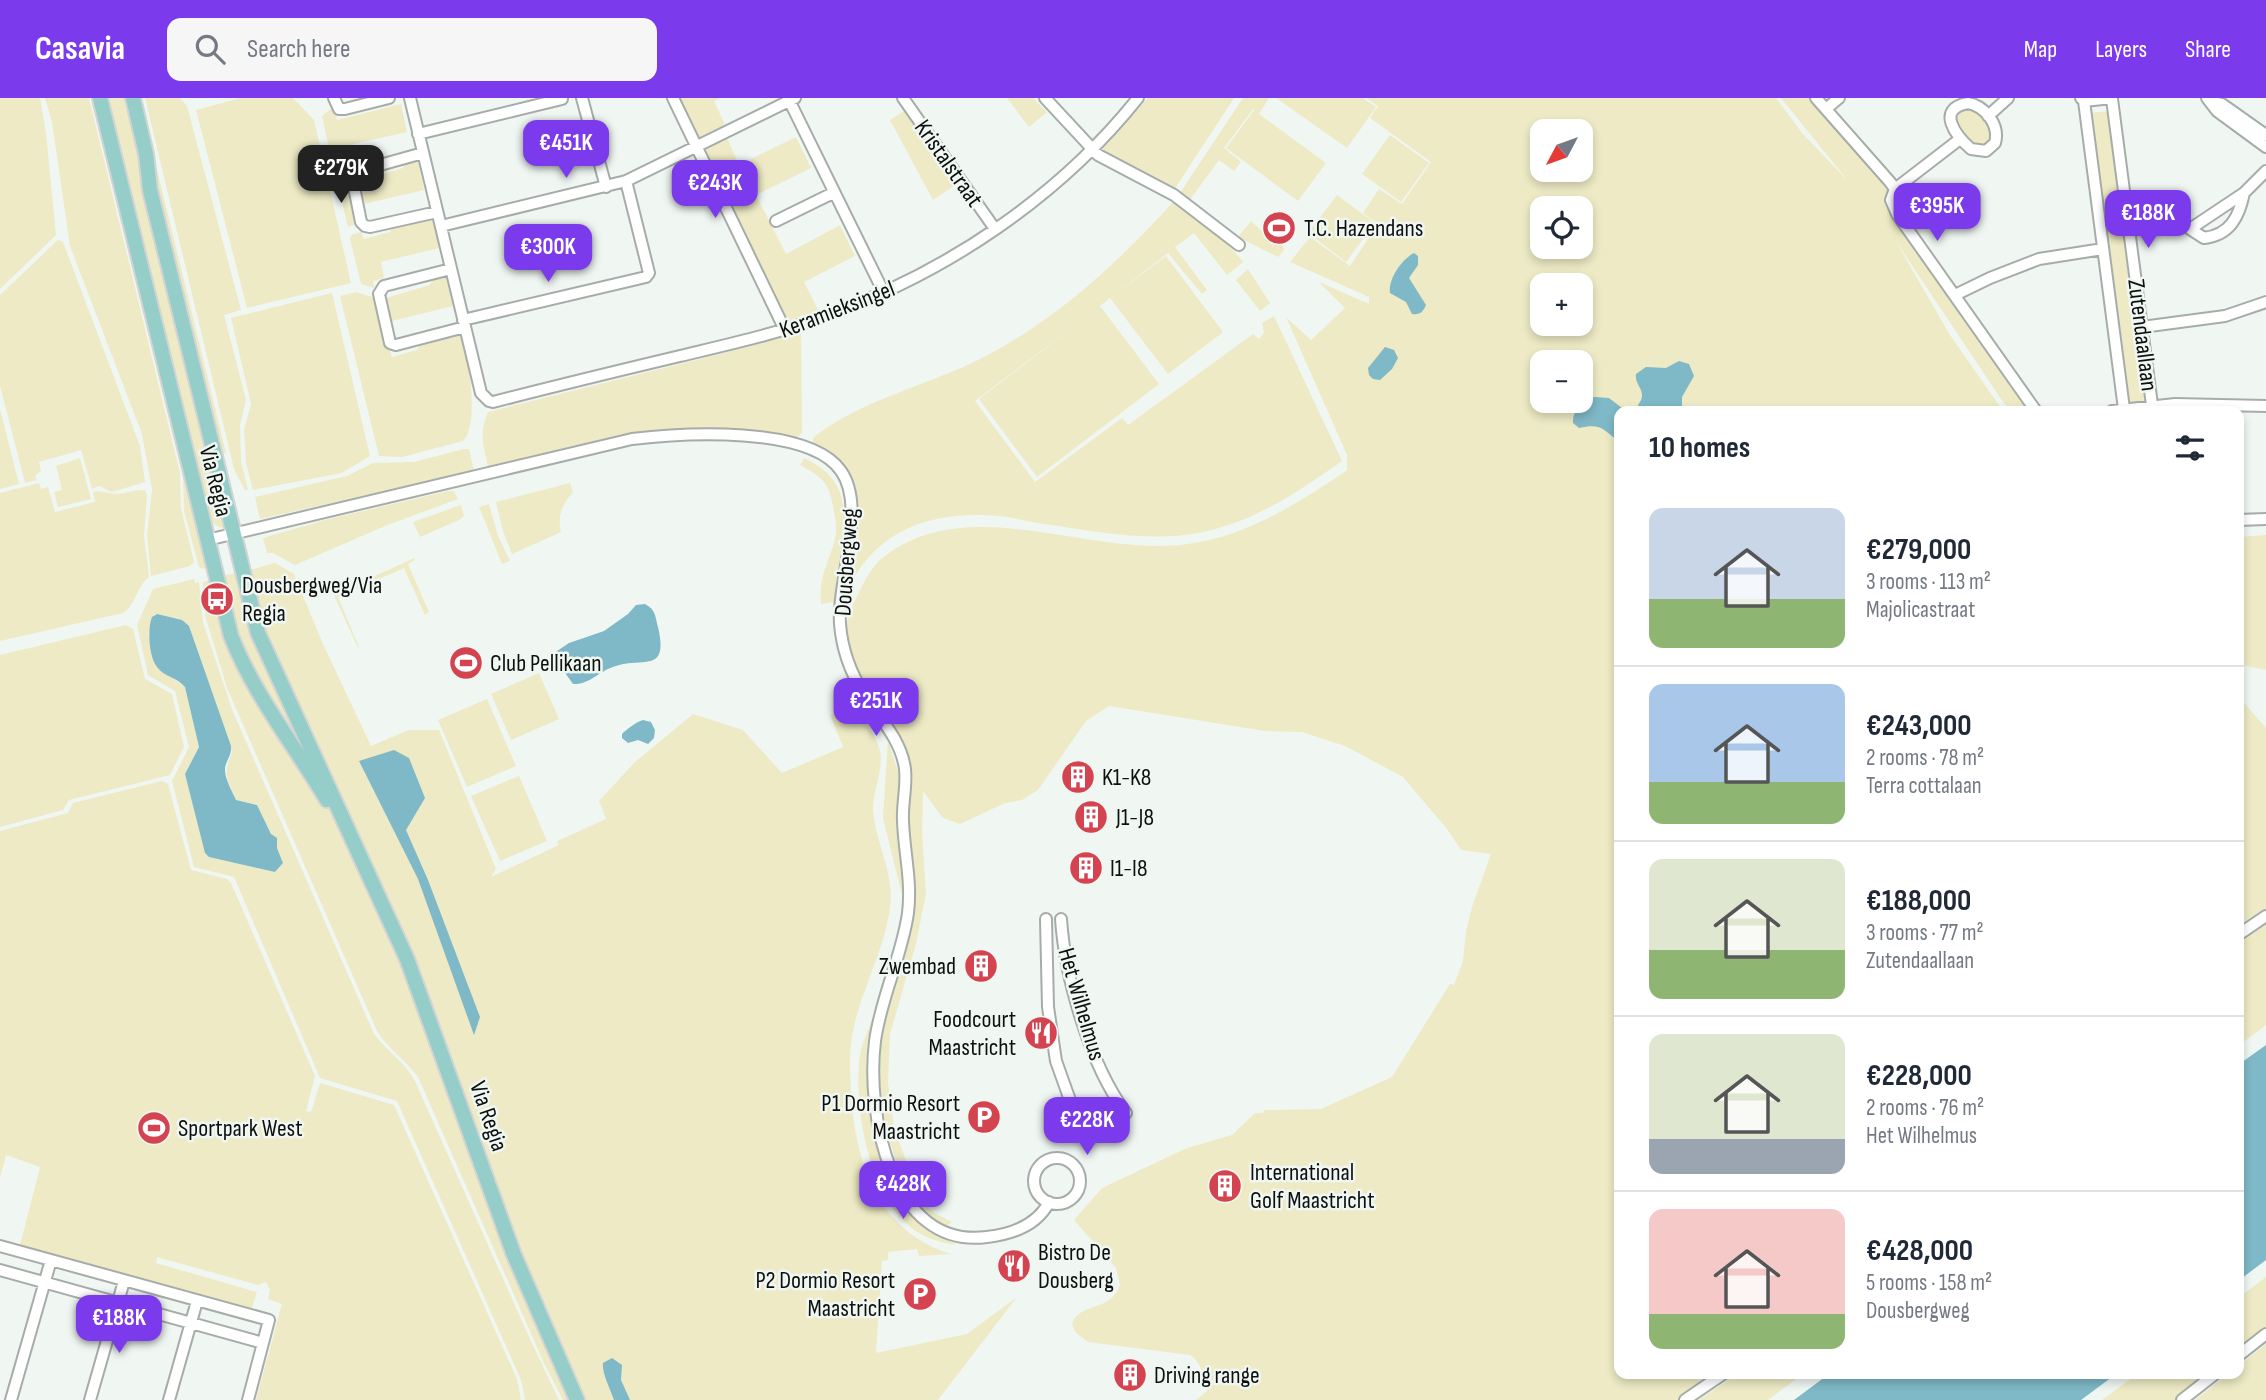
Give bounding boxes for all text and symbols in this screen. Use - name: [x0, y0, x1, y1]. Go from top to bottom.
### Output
- search box: [167, 18, 657, 81]
- text: Casavia: [35, 29, 125, 69]
- icon: search: [191, 30, 229, 68]
- text: Search here: [247, 34, 350, 65]
- text: Map: [2024, 35, 2057, 64]
- text: Layers: [2095, 35, 2147, 64]
- text: Share: [2185, 35, 2231, 64]
- street label: Kristalstraat: [908, 114, 989, 212]
- north arrow: [1530, 119, 1592, 182]
- map controls: [1530, 119, 1593, 413]
- pin: €451K: [517, 120, 615, 180]
- text: €451K: [539, 129, 593, 157]
- pin: €279K: [292, 146, 390, 205]
- text: €279K: [314, 154, 368, 182]
- pin: €243K: [666, 160, 764, 220]
- text: €243K: [688, 169, 742, 197]
- pin: €395K: [1888, 184, 1986, 243]
- pin: €188K: [2099, 190, 2197, 250]
- text: €395K: [1910, 192, 1964, 220]
- button: locate: [1530, 196, 1593, 259]
- text: €188K: [2121, 199, 2175, 227]
- sports icon: T.C. Hazendans: [1260, 209, 1298, 247]
- place label: T.C. Hazendans: [1304, 214, 1423, 243]
- pin: €300K: [499, 225, 597, 284]
- text: €300K: [520, 233, 576, 261]
- button: +: [1530, 273, 1593, 336]
- street label: Keramieksingel: [775, 274, 899, 345]
- street label: Zutendaallaan: [2121, 277, 2164, 393]
- button: −: [1530, 350, 1593, 413]
- icon: filters: [2171, 429, 2209, 467]
- text: 10 homes: [1649, 430, 1750, 466]
- street label: Via Regia: [193, 443, 238, 520]
- street label: Dousbergweg: [828, 507, 865, 617]
- text: €279,000: [1866, 532, 1971, 568]
- icon: home: [1705, 536, 1789, 620]
- text: 3 rooms · 113 m²: [1866, 568, 1991, 596]
- place label: Dousbergweg/Via Regia: [242, 571, 382, 628]
- bus stop icon: Dousbergweg/Via Regia: [198, 580, 236, 618]
- text: Majolicastraat: [1866, 596, 1975, 624]
- sports icon: Club Pellikaan: [447, 644, 485, 682]
- place label: Club Pellikaan: [490, 649, 602, 678]
- pin: €251K: [827, 678, 925, 738]
- text: €251K: [850, 687, 902, 715]
- text: €243,000: [1866, 708, 1972, 744]
- icon: home: [1705, 712, 1789, 796]
- text: 2 rooms · 78 m²: [1866, 744, 1984, 772]
- building icon: K1-K8: [1059, 758, 1097, 796]
- place label: K1-K8: [1102, 763, 1151, 792]
- text: Terra cottalaan: [1866, 772, 1982, 800]
- building icon: J1-J8: [1072, 798, 1110, 836]
- place label: J1-J8: [1115, 803, 1154, 832]
- building icon: I1-I8: [1067, 849, 1105, 887]
- place label: I1-I8: [1110, 854, 1147, 883]
- text: €188,000: [1866, 883, 1971, 919]
- icon: home: [1705, 887, 1789, 971]
- text: 3 rooms · 77 m²: [1866, 919, 1984, 947]
- street label: Het Wilhelmus: [1052, 944, 1111, 1064]
- building icon: Zwembad: [962, 947, 1000, 985]
- text: Zutendaallaan: [1866, 947, 1974, 975]
- place label: Zwembad: [879, 952, 956, 981]
- place label: Foodcourt Maastricht: [929, 1005, 1016, 1062]
- restaurant icon: Foodcourt Maastricht: [1022, 1014, 1060, 1052]
- text: €228,000: [1866, 1058, 1972, 1094]
- icon: home: [1705, 1062, 1789, 1146]
- street label: Via Regia: [463, 1077, 514, 1155]
- place label: P1 Dormio Resort Maastricht: [821, 1089, 960, 1146]
- text: 2 rooms · 76 m²: [1866, 1094, 1984, 1122]
- parking icon: P1 Dormio Resort Maastricht: [965, 1098, 1003, 1136]
- pin: €228K: [1038, 1098, 1136, 1157]
- text: €228K: [1060, 1106, 1114, 1134]
- sports icon: Sportpark West: [135, 1109, 173, 1147]
- place label: Sportpark West: [178, 1114, 303, 1143]
- text: Het Wilhelmus: [1866, 1122, 1977, 1150]
- place label: International Golf Maastricht: [1250, 1158, 1375, 1215]
- pin: €428K: [854, 1162, 952, 1221]
- building icon: International Golf Maastricht: [1206, 1167, 1244, 1205]
- text: €428K: [875, 1170, 931, 1198]
- text: €428,000: [1866, 1233, 1973, 1269]
- icon: home: [1705, 1237, 1789, 1321]
- place label: Bistro De Dousberg: [1038, 1238, 1114, 1295]
- restaurant icon: Bistro De Dousberg: [995, 1247, 1033, 1285]
- place label: P2 Dormio Resort Maastricht: [756, 1266, 895, 1323]
- text: 5 rooms · 158 m²: [1866, 1269, 1992, 1297]
- parking icon: P2 Dormio Resort Maastricht: [901, 1275, 939, 1313]
- pin: €188K: [70, 1296, 168, 1355]
- text: Dousbergweg: [1866, 1297, 1970, 1325]
- text: €188K: [92, 1304, 146, 1332]
- building icon: Driving range: [1111, 1356, 1149, 1394]
- place label: Driving range: [1154, 1361, 1260, 1390]

